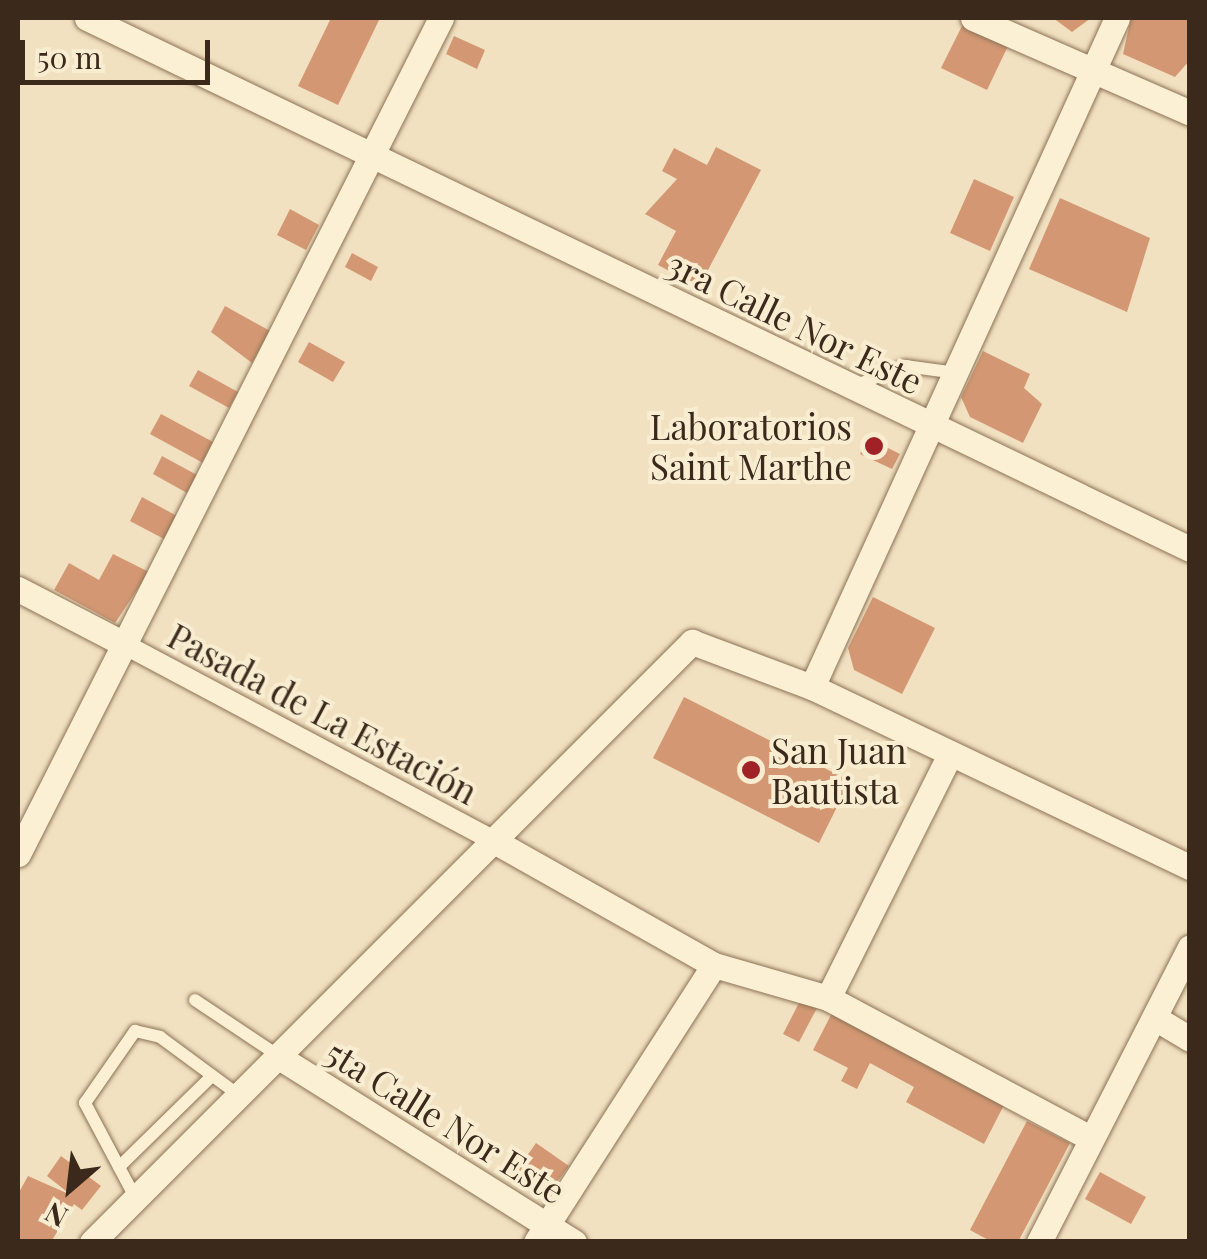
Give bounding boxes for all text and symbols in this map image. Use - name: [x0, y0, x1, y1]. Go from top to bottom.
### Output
- scale bar: [25, 20, 215, 82]
- text: 50 m: [37, 37, 102, 77]
- street label: 3ra Calle Nor Este: [660, 242, 930, 402]
- place label: Laboratorios Saint Marthe: [649, 405, 852, 487]
- marker: Laboratorios Saint Marthe: [861, 433, 887, 459]
- street label: Pasada de La Estación: [161, 614, 485, 812]
- place label: San Juan Bautista: [771, 729, 907, 811]
- marker: San Juan Bautista: [740, 759, 762, 781]
- street label: 5ta Calle Nor Este: [318, 1030, 574, 1212]
- north arrow: [20, 1139, 120, 1239]
- text: N: [38, 1195, 73, 1237]

